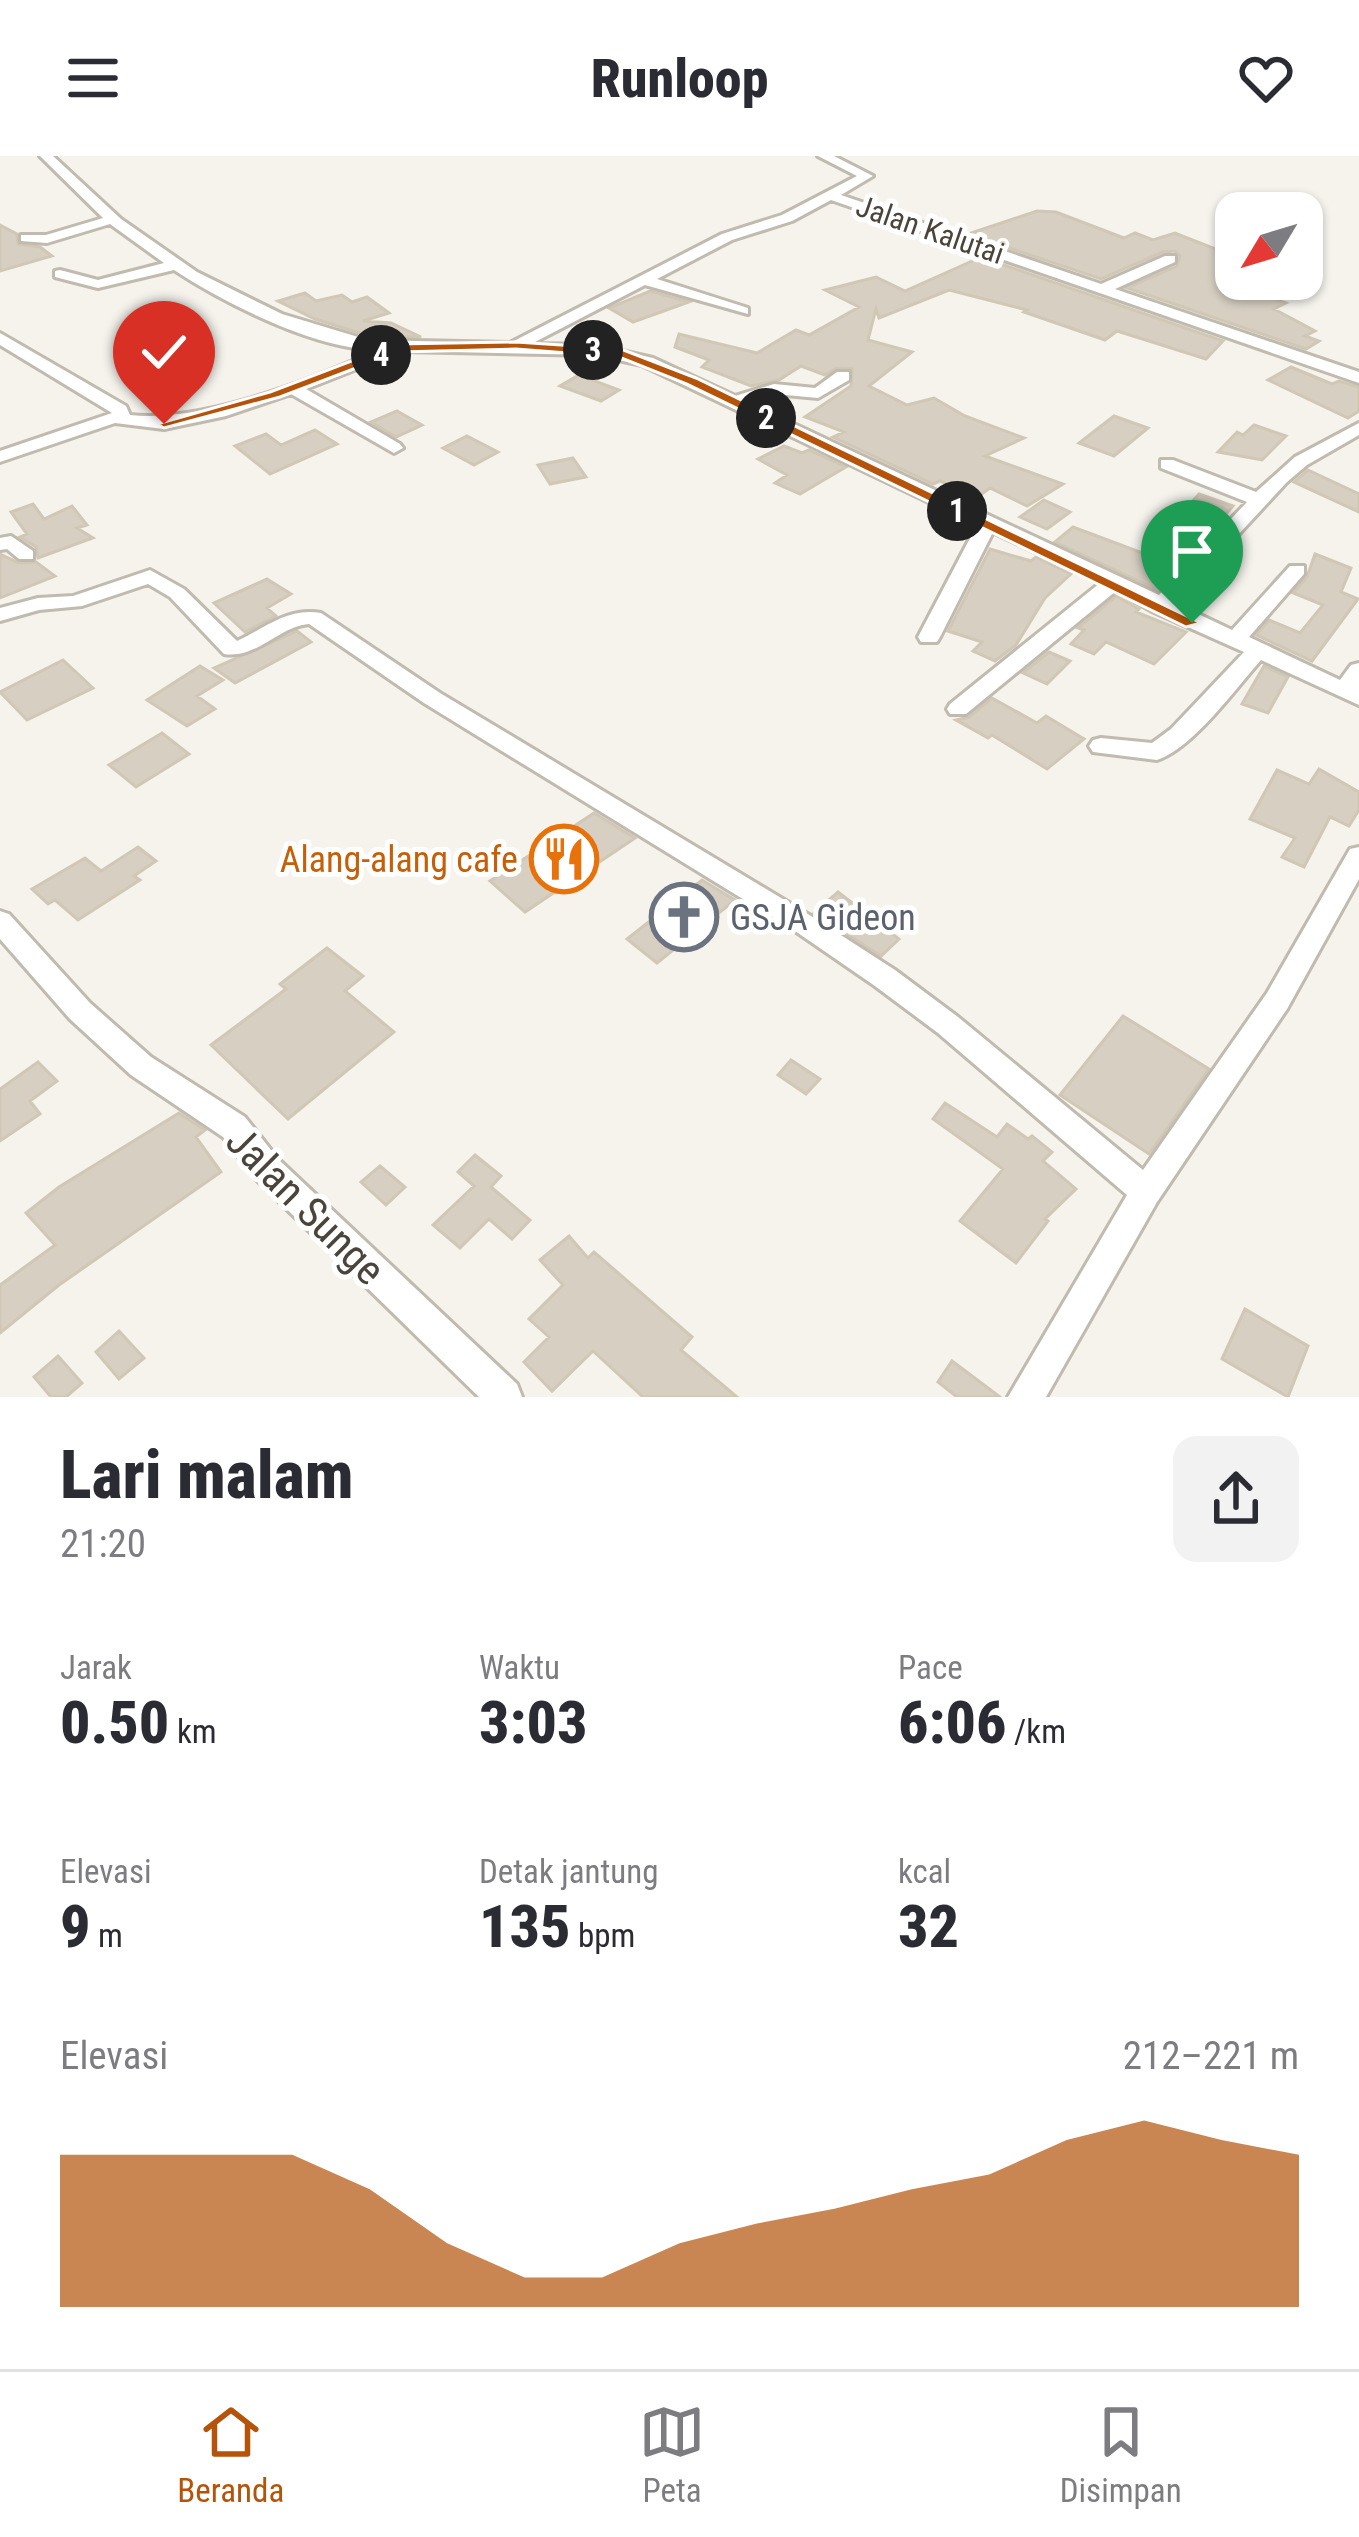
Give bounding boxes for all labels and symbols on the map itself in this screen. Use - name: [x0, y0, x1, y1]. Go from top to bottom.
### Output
- street label: Jalan Kalutai: [852, 188, 1009, 271]
- north arrow: [1215, 192, 1323, 300]
- pin: [113, 301, 215, 424]
- pin: 3: [563, 320, 623, 380]
- pin: 4: [351, 325, 411, 385]
- pin: 2: [736, 388, 796, 448]
- pin: 1: [927, 481, 987, 541]
- pin: [1141, 500, 1243, 623]
- restaurant icon: Alang-alang cafe: [529, 824, 599, 894]
- place label: Alang-alang cafe: [280, 839, 518, 881]
- church icon: GSJA Gideon: [649, 882, 719, 952]
- place label: GSJA Gideon: [730, 897, 916, 939]
- street label: Jalan Sunge: [217, 1116, 395, 1294]

